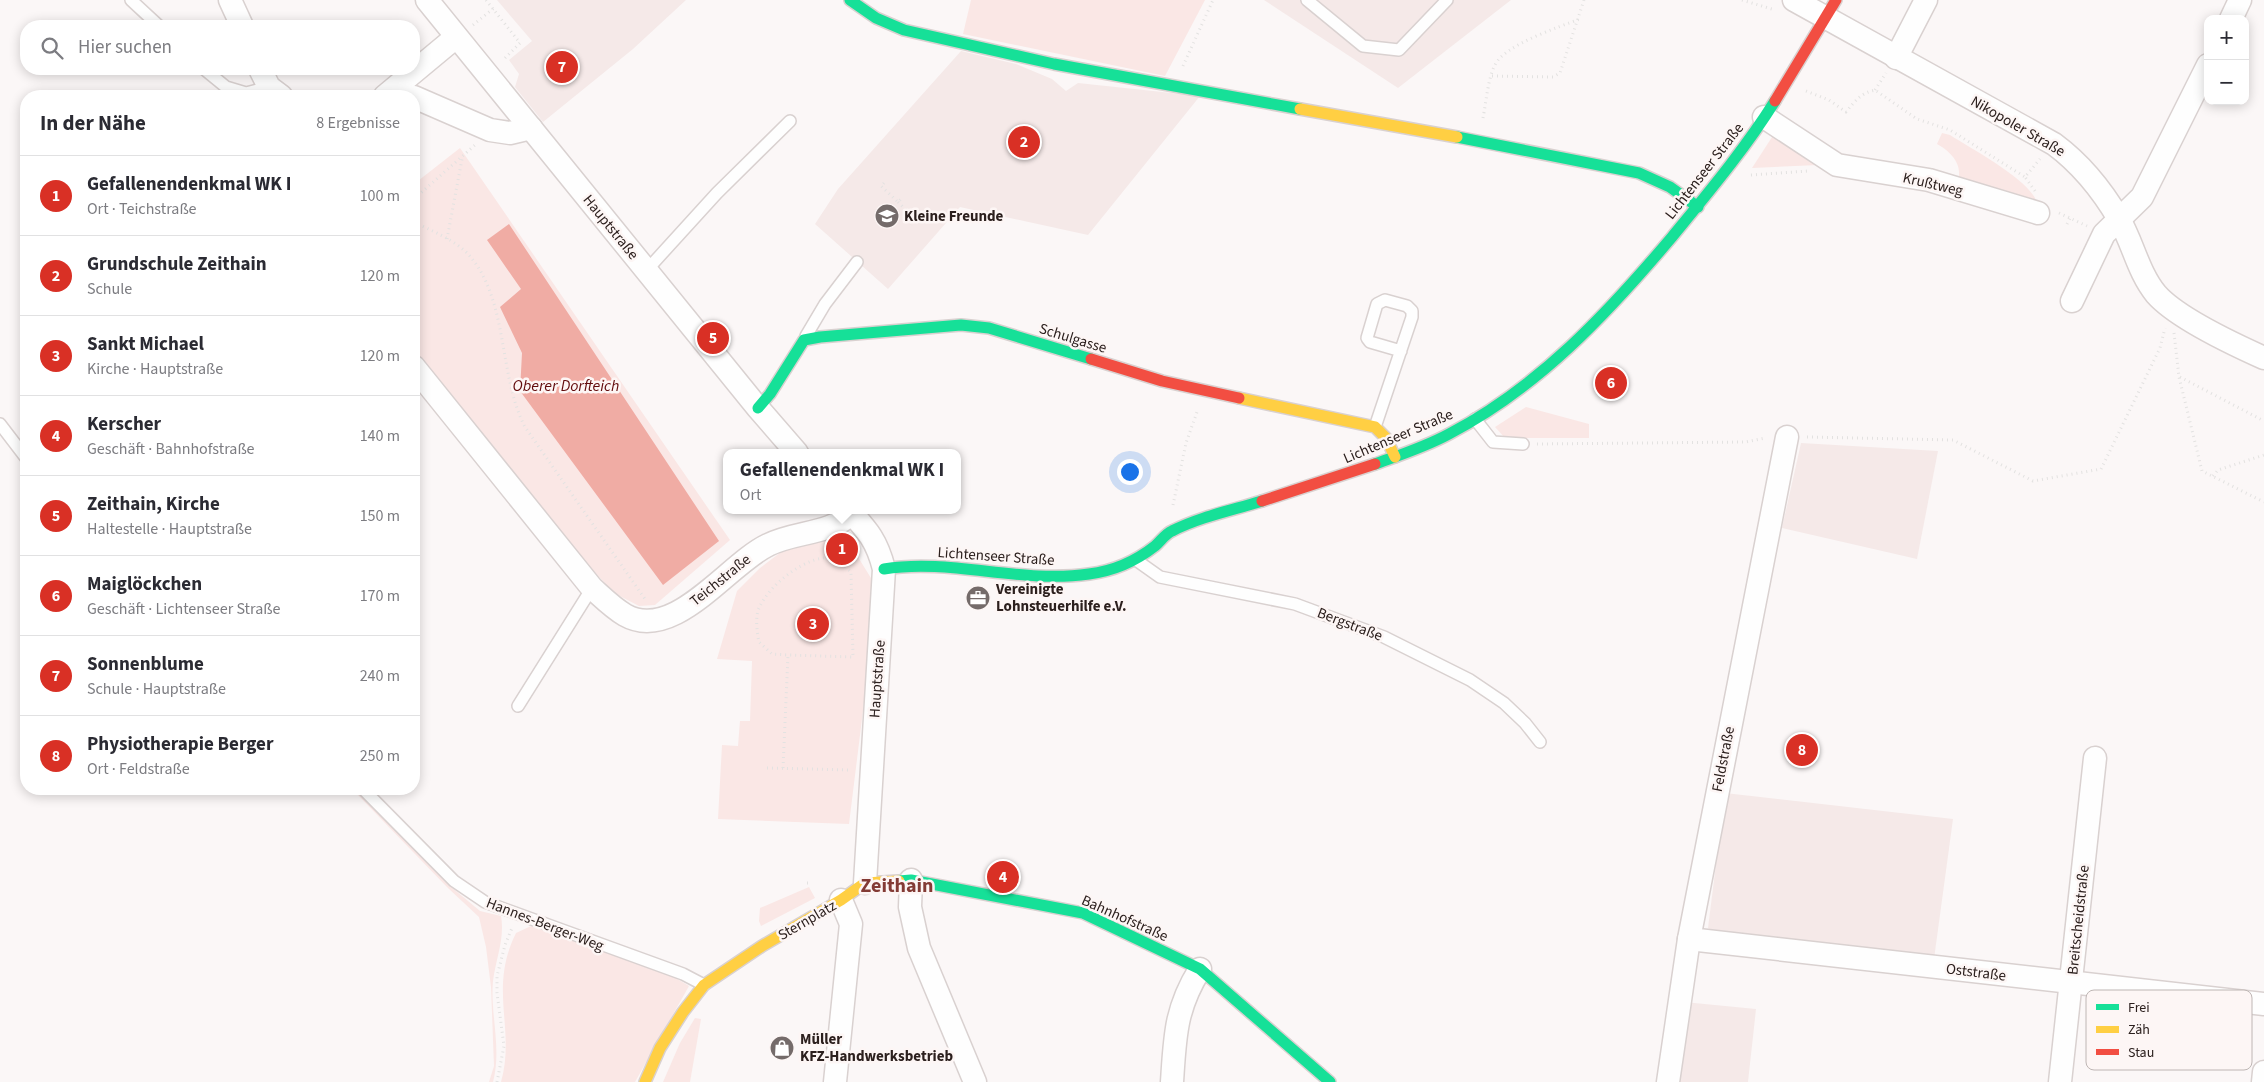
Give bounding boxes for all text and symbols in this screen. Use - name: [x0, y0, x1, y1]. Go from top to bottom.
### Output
- map controls: [2204, 15, 2249, 105]
- button: +: [2204, 15, 2249, 60]
- search box: [20, 20, 420, 75]
- icon: search: [38, 34, 66, 62]
- text: Hier suchen: [78, 34, 172, 61]
- pin: 7: [546, 48, 578, 86]
- button: −: [2204, 60, 2249, 105]
- street label: Nikopoler Straße: [1967, 91, 2069, 162]
- text: In der Nähe: [40, 108, 146, 138]
- text: 8 Ergebnisse: [316, 112, 400, 134]
- street label: Lichtenseer Straße: [1660, 119, 1749, 224]
- pin: 2: [1008, 123, 1040, 161]
- street label: Krußtweg: [1901, 167, 1965, 202]
- text: Gefallenendenkmal WK I: [87, 171, 291, 198]
- text: 1: [52, 185, 60, 207]
- text: 100 m: [360, 185, 400, 207]
- street label: Hauptstraße: [578, 190, 643, 264]
- text: Ort · Teichstraße: [87, 198, 197, 220]
- school or university icon: Kleine Freunde: [874, 203, 900, 229]
- place label: Kleine Freunde: [904, 206, 1004, 227]
- text: Grundschule Zeithain: [87, 251, 267, 278]
- text: 2: [52, 265, 60, 287]
- text: 120 m: [360, 265, 400, 287]
- text: Schule: [87, 278, 132, 300]
- street label: Schulgasse: [1036, 318, 1109, 359]
- pin: 5: [697, 319, 729, 357]
- text: Sankt Michael: [87, 331, 204, 358]
- text: 3: [52, 345, 60, 367]
- text: 120 m: [360, 345, 400, 367]
- text: Kirche · Hauptstraße: [87, 358, 223, 380]
- pin: 6: [1595, 364, 1627, 402]
- water label: Oberer Dorfteich: [513, 375, 619, 397]
- street label: Lichtenseer Straße: [1340, 404, 1456, 469]
- text: Kerscher: [87, 411, 161, 438]
- text: 4: [52, 425, 60, 447]
- text: 140 m: [360, 425, 400, 447]
- text: Geschäft · Bahnhofstraße: [87, 438, 255, 460]
- popup: [723, 449, 961, 514]
- text: Gefallenendenkmal WK I: [740, 457, 944, 484]
- your location: [1117, 459, 1143, 485]
- text: Ort: [740, 484, 761, 506]
- text: Zeithain, Kirche: [87, 491, 220, 518]
- text: 5: [52, 505, 60, 527]
- text: 150 m: [360, 505, 400, 527]
- text: Haltestelle · Hauptstraße: [87, 518, 252, 540]
- pin: 1: [826, 530, 858, 568]
- street label: Lichtenseer Straße: [937, 542, 1055, 571]
- street label: Teichstraße: [685, 549, 755, 611]
- text: Maiglöckchen: [87, 571, 202, 598]
- place label: Vereinigte Lohnsteuerhilfe e.V.: [995, 579, 1126, 617]
- text: 6: [52, 585, 60, 607]
- text: 170 m: [360, 585, 400, 607]
- office icon: Vereinigte Lohnsteuerhilfe e.V.: [965, 585, 991, 611]
- text: Geschäft · Lichtenseer Straße: [87, 598, 280, 620]
- street label: Bergstraße: [1314, 602, 1386, 647]
- pin: 3: [797, 605, 829, 643]
- street label: Hauptstraße: [864, 639, 891, 719]
- text: Sonnenblume: [87, 651, 204, 678]
- text: 7: [52, 665, 60, 687]
- text: 240 m: [360, 665, 400, 687]
- text: Schule · Hauptstraße: [87, 678, 226, 700]
- street label: Feldstraße: [1707, 725, 1740, 794]
- text: Physiotherapie Berger: [87, 731, 273, 758]
- pin: 8: [1786, 731, 1818, 769]
- text: 8: [52, 745, 60, 767]
- text: 250 m: [360, 745, 400, 767]
- text: Ort · Feldstraße: [87, 758, 190, 780]
- pin: 4: [987, 858, 1019, 896]
- street label: Breitscheidstraße: [2062, 864, 2095, 976]
- district label: Zeithain: [860, 872, 934, 900]
- street label: Bahnhofstraße: [1078, 890, 1171, 947]
- street label: Hannes-Berger-Weg: [483, 892, 607, 957]
- street label: Sternplatz: [774, 895, 840, 946]
- street label: Oststraße: [1945, 958, 2007, 987]
- legend: [2086, 990, 2252, 1070]
- text: Frei: [2128, 998, 2150, 1018]
- text: Zäh: [2128, 1020, 2150, 1040]
- place label: Müller KFZ-Handwerksbetrieb: [800, 1029, 954, 1067]
- shop icon: Müller KFZ-Handwerksbetrieb: [769, 1035, 795, 1061]
- text: Stau: [2128, 1043, 2154, 1063]

